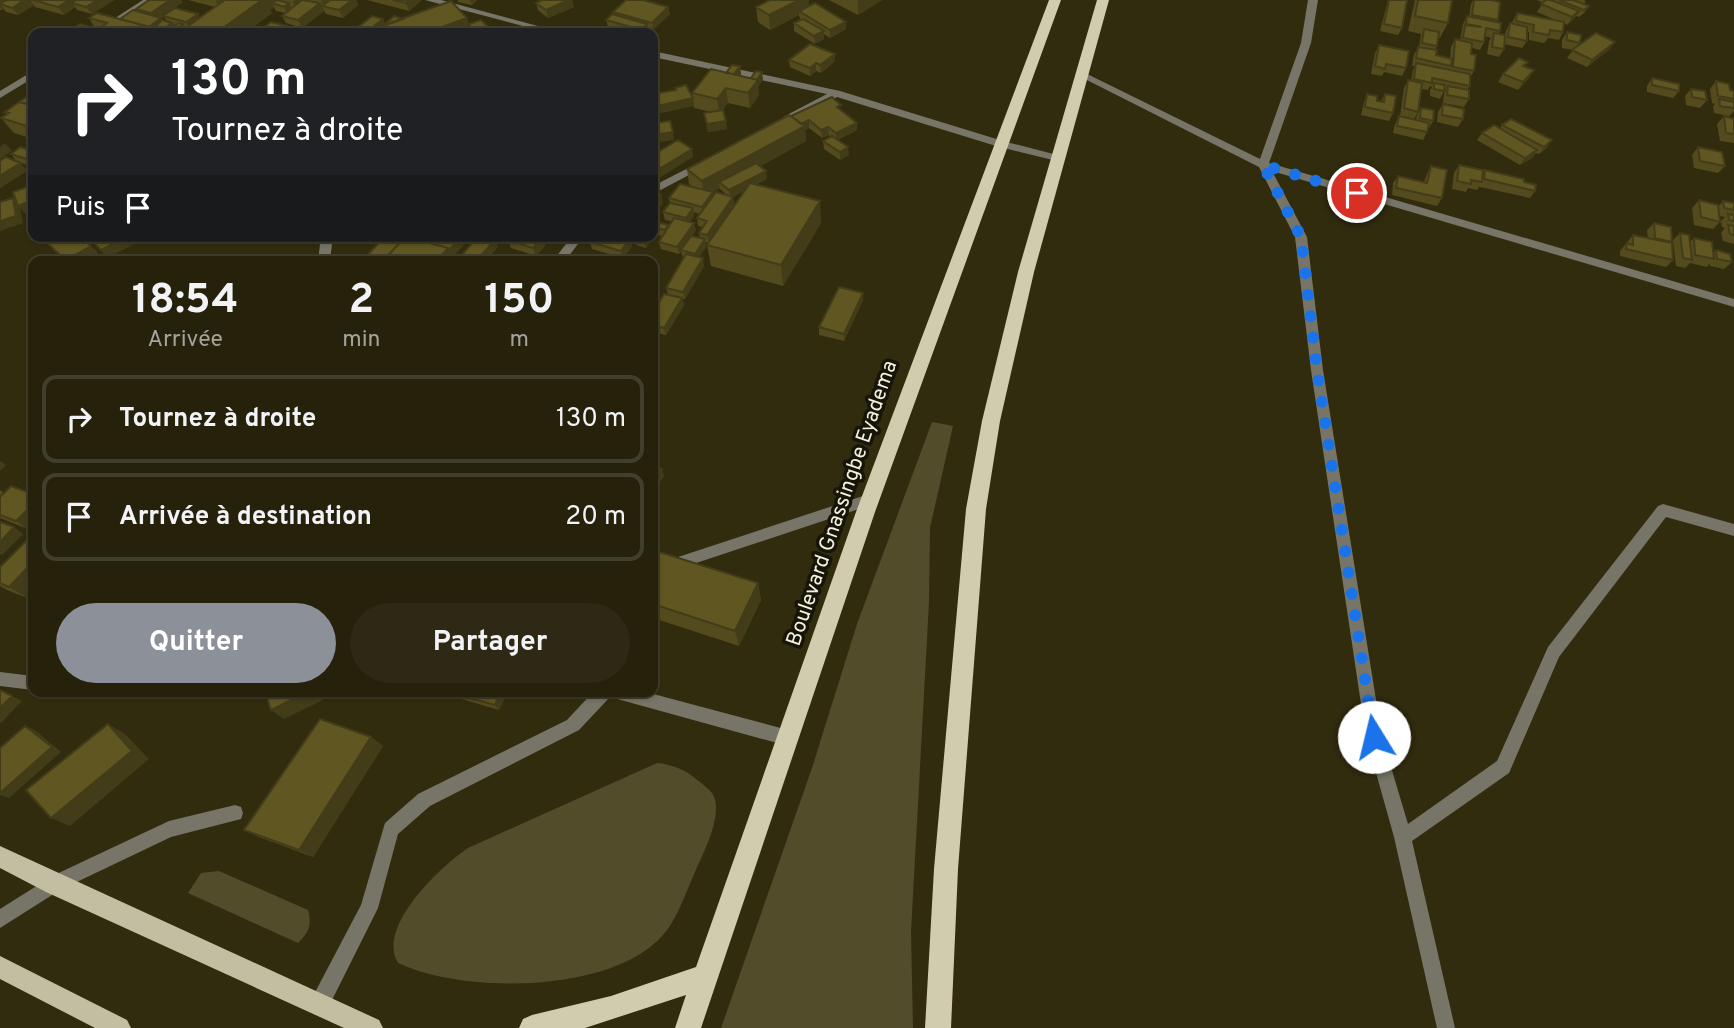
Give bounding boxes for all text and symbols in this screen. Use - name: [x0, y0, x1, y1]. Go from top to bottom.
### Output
- text: 130 m: [171, 51, 307, 113]
- icon: right: [56, 56, 147, 147]
- text: Tournez à droite: [171, 112, 403, 152]
- pin: [1327, 163, 1387, 223]
- icon: arrive: [1338, 174, 1376, 212]
- icon: arrive: [119, 189, 157, 227]
- text: Puis: [56, 192, 105, 225]
- text: 18:54: [132, 275, 239, 328]
- text: 2: [349, 275, 374, 328]
- text: 150: [484, 275, 554, 328]
- text: Arrivée: [147, 326, 223, 355]
- text: min: [342, 326, 381, 355]
- text: m: [510, 326, 529, 355]
- street label: Boulevard Gnassingbe Eyadema: [781, 357, 904, 650]
- icon: right: [60, 400, 98, 438]
- text: Tournez à droite: [119, 403, 316, 436]
- text: 130 m: [556, 403, 626, 436]
- icon: arrive: [60, 498, 98, 536]
- text: Arrivée à destination: [119, 501, 372, 534]
- text: 20 m: [565, 501, 626, 534]
- button: Quitter: [56, 603, 336, 683]
- button: Partager: [350, 603, 630, 683]
- position arrow: [1337, 700, 1411, 774]

